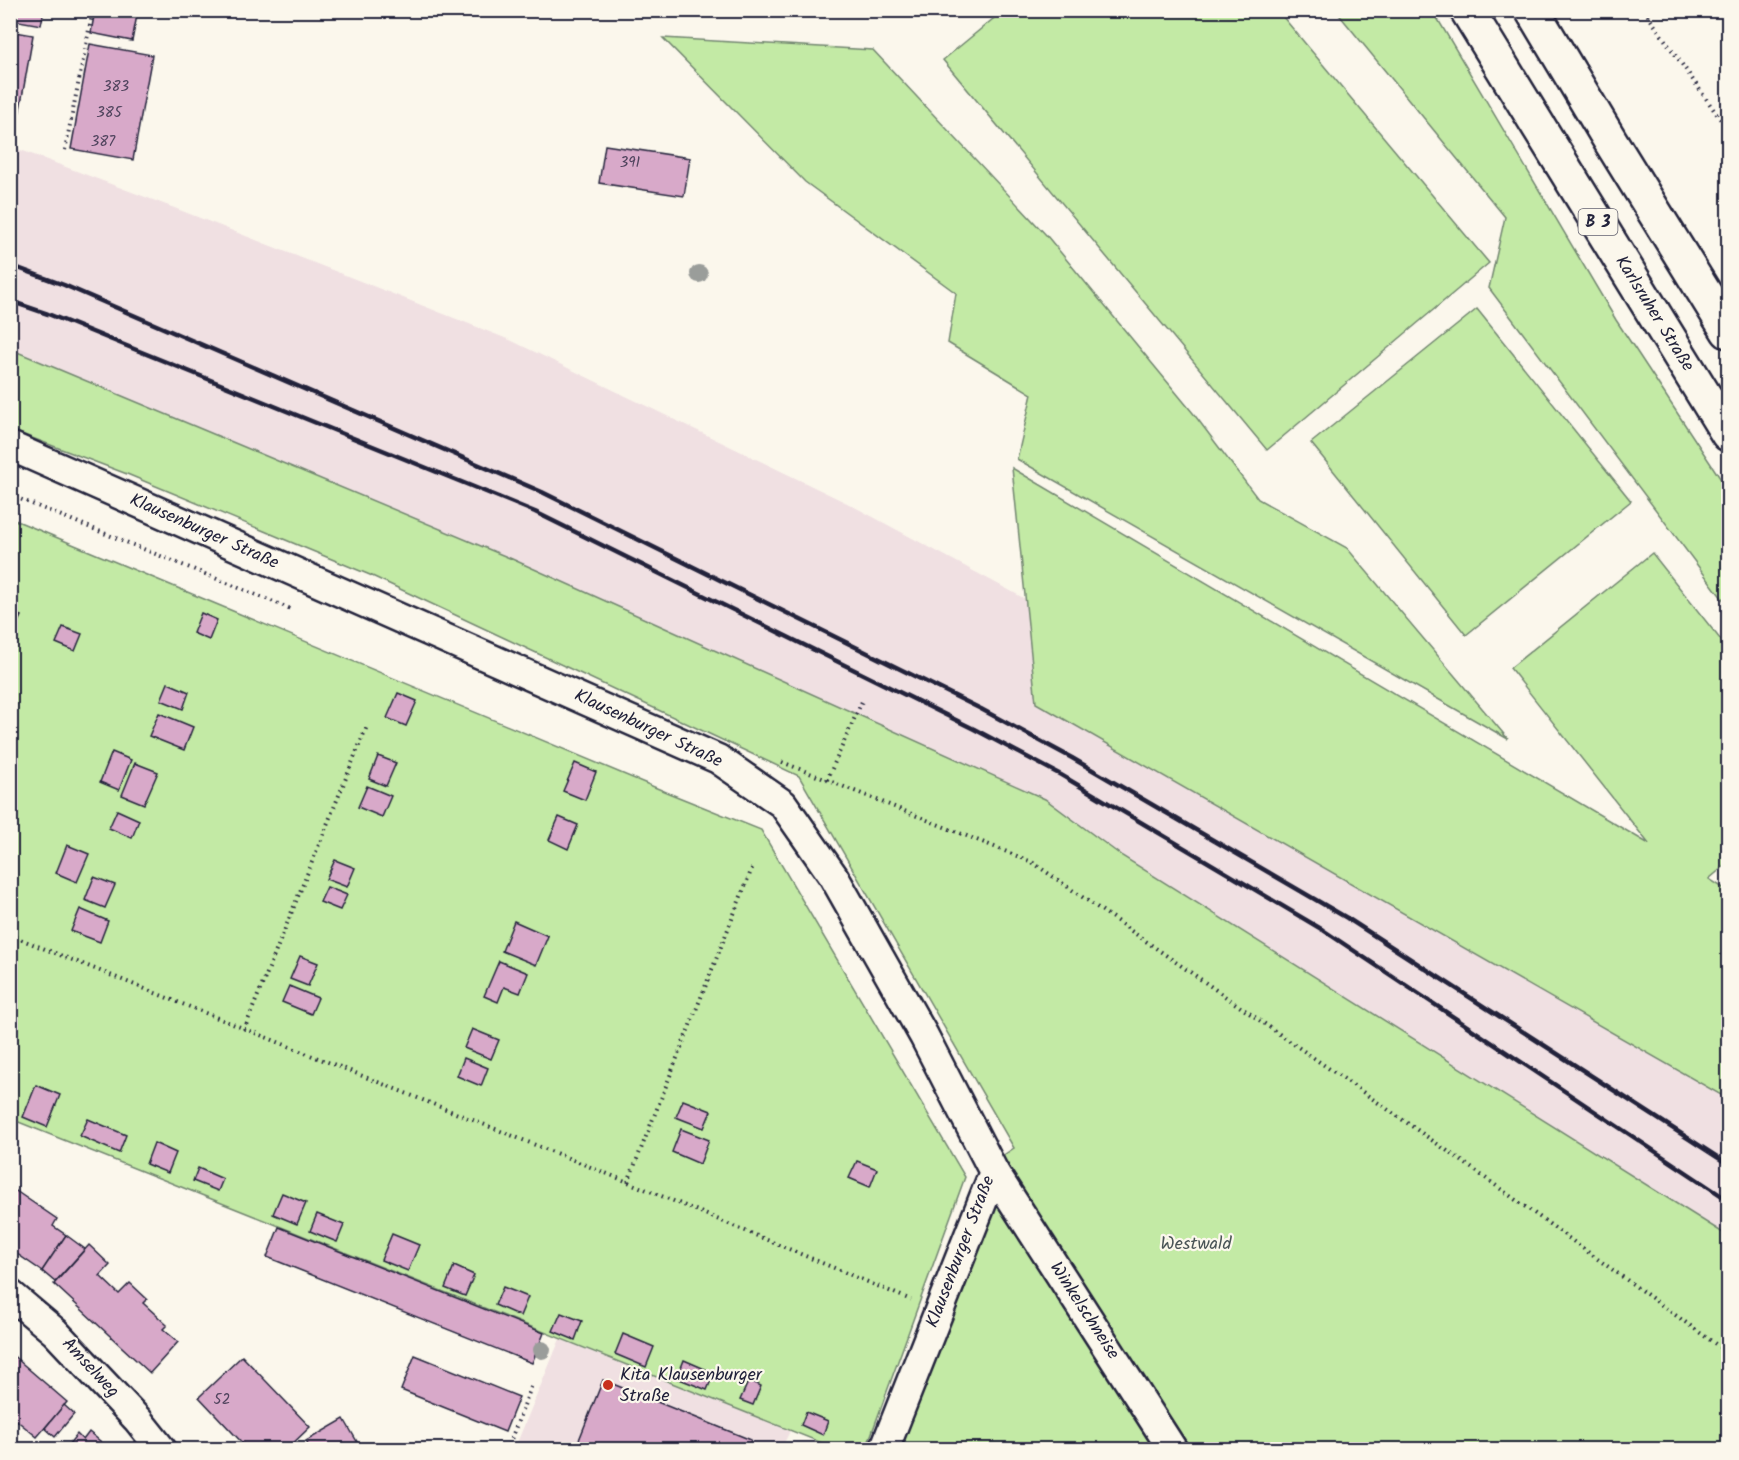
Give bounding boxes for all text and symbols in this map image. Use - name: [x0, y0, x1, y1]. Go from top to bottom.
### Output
- house number: 383: [103, 75, 130, 99]
- house number: 385: [96, 101, 123, 125]
- house number: 387: [91, 130, 116, 154]
- house number: 391: [620, 151, 641, 175]
- road number: B 3: [1578, 209, 1618, 235]
- street label: Karlsruher Straße: [1607, 250, 1701, 378]
- street label: Klausenburger Straße: [125, 486, 283, 578]
- street label: Klausenburger Straße: [569, 682, 727, 776]
- street label: Klausenburger Straße: [919, 1172, 1003, 1332]
- park label: Westwald: [1161, 1230, 1232, 1259]
- street label: Winkelschneise: [1041, 1256, 1127, 1366]
- street label: Amselweg: [54, 1331, 126, 1405]
- place label: Kita Klausenburger Straße: [620, 1361, 763, 1411]
- marker: Kita Klausenburger Straße: [601, 1378, 615, 1392]
- house number: 52: [214, 1388, 230, 1412]

